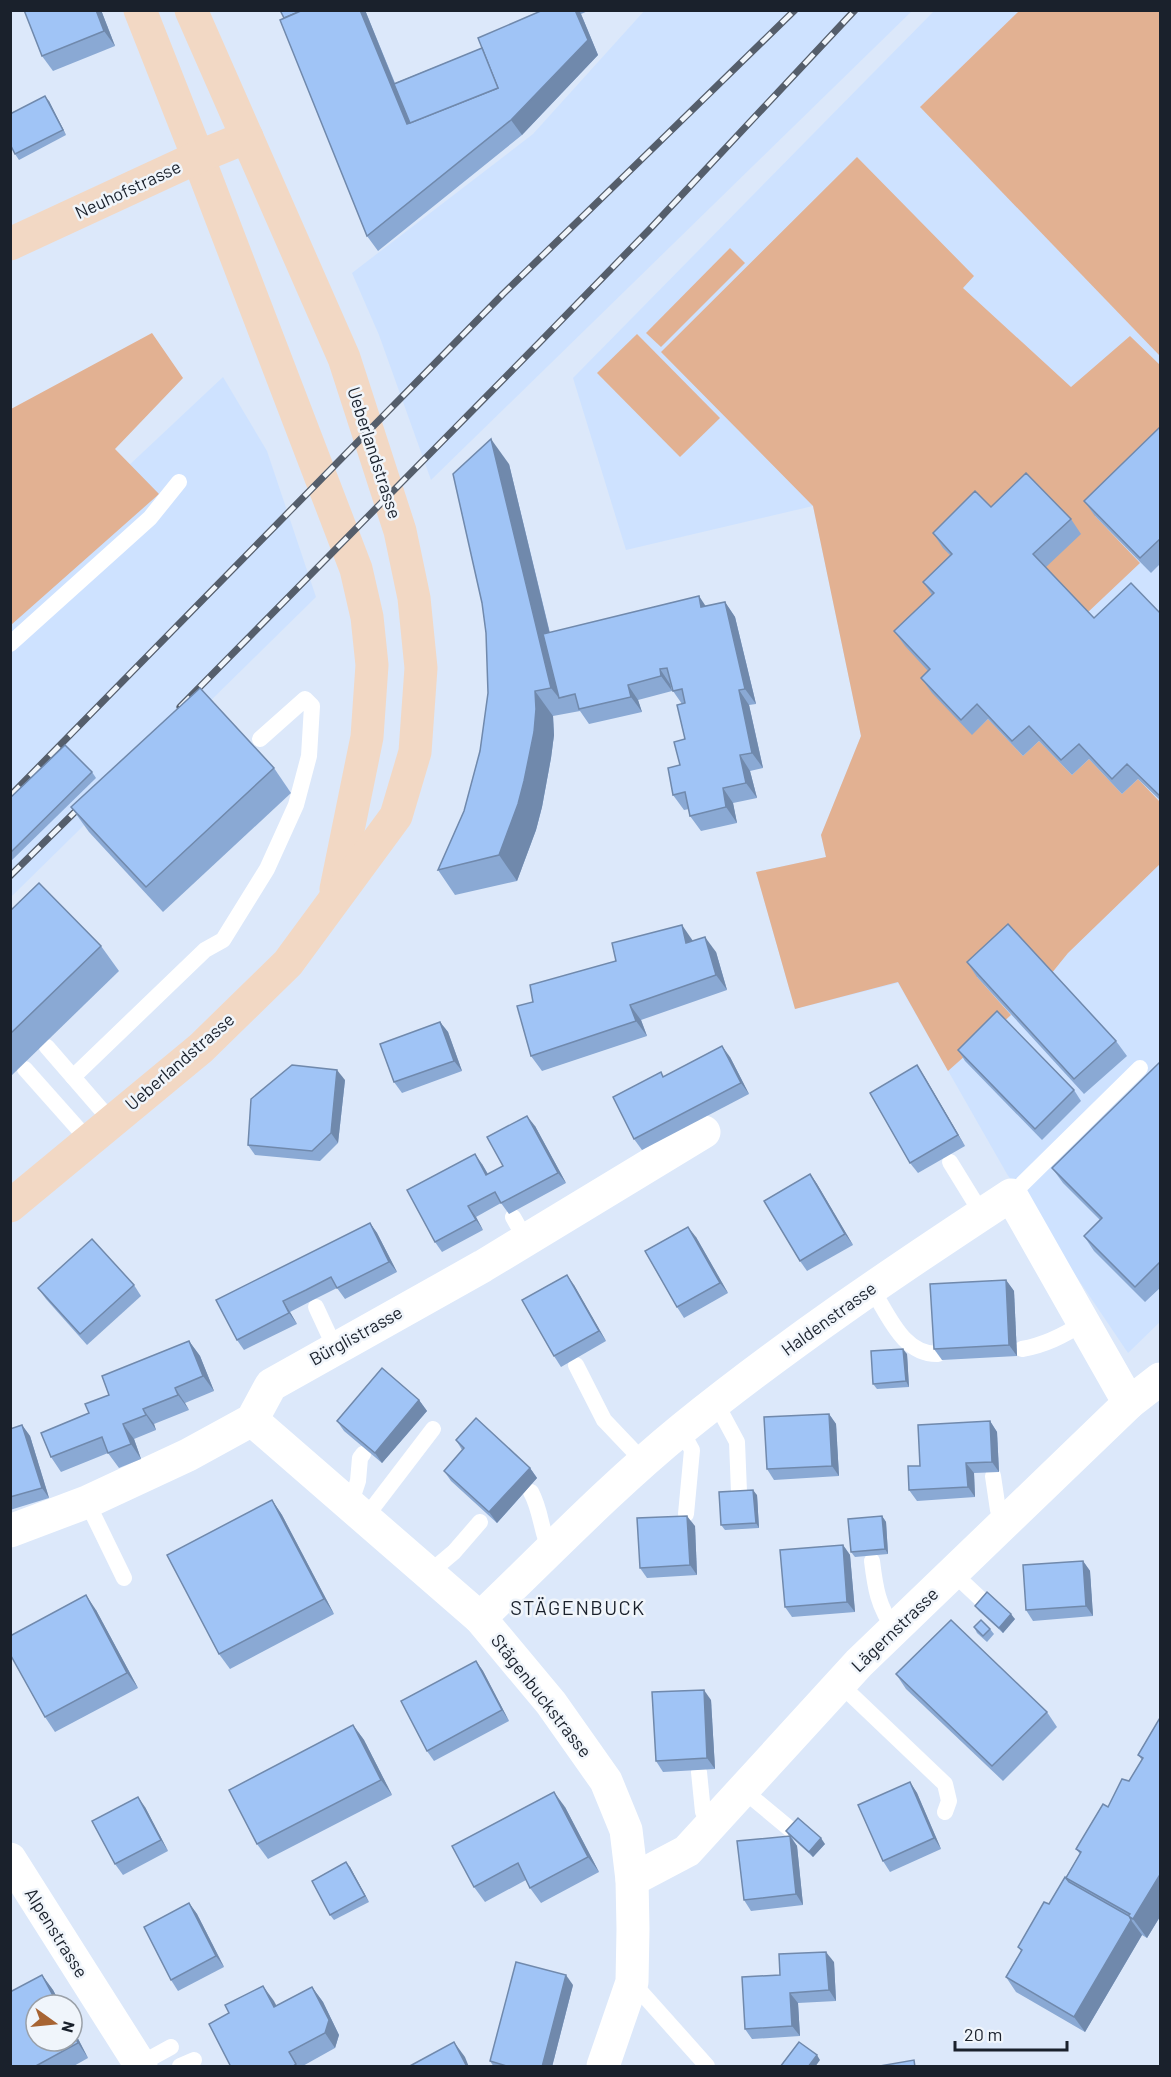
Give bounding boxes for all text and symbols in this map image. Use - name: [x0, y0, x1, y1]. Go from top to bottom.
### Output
- street label: Neuhofstrasse: [71, 155, 184, 223]
- street label: Ueberlandstrasse: [343, 384, 407, 521]
- street label: Ueberlandstrasse: [120, 1008, 238, 1115]
- street label: Haldenstrasse: [777, 1276, 880, 1360]
- street label: Bürglistrasse: [305, 1301, 406, 1370]
- street label: Lägernstrasse: [846, 1582, 942, 1676]
- district label: STÄGENBUCK: [510, 1595, 646, 1619]
- street label: Stägenbuckstrasse: [487, 1629, 597, 1761]
- street label: Alpenstrasse: [21, 1884, 93, 1981]
- north arrow: [24, 1993, 84, 2053]
- scale bar: [955, 2014, 1068, 2052]
- text: N: [58, 2019, 80, 2035]
- text: 20 m: [964, 2023, 1002, 2045]

